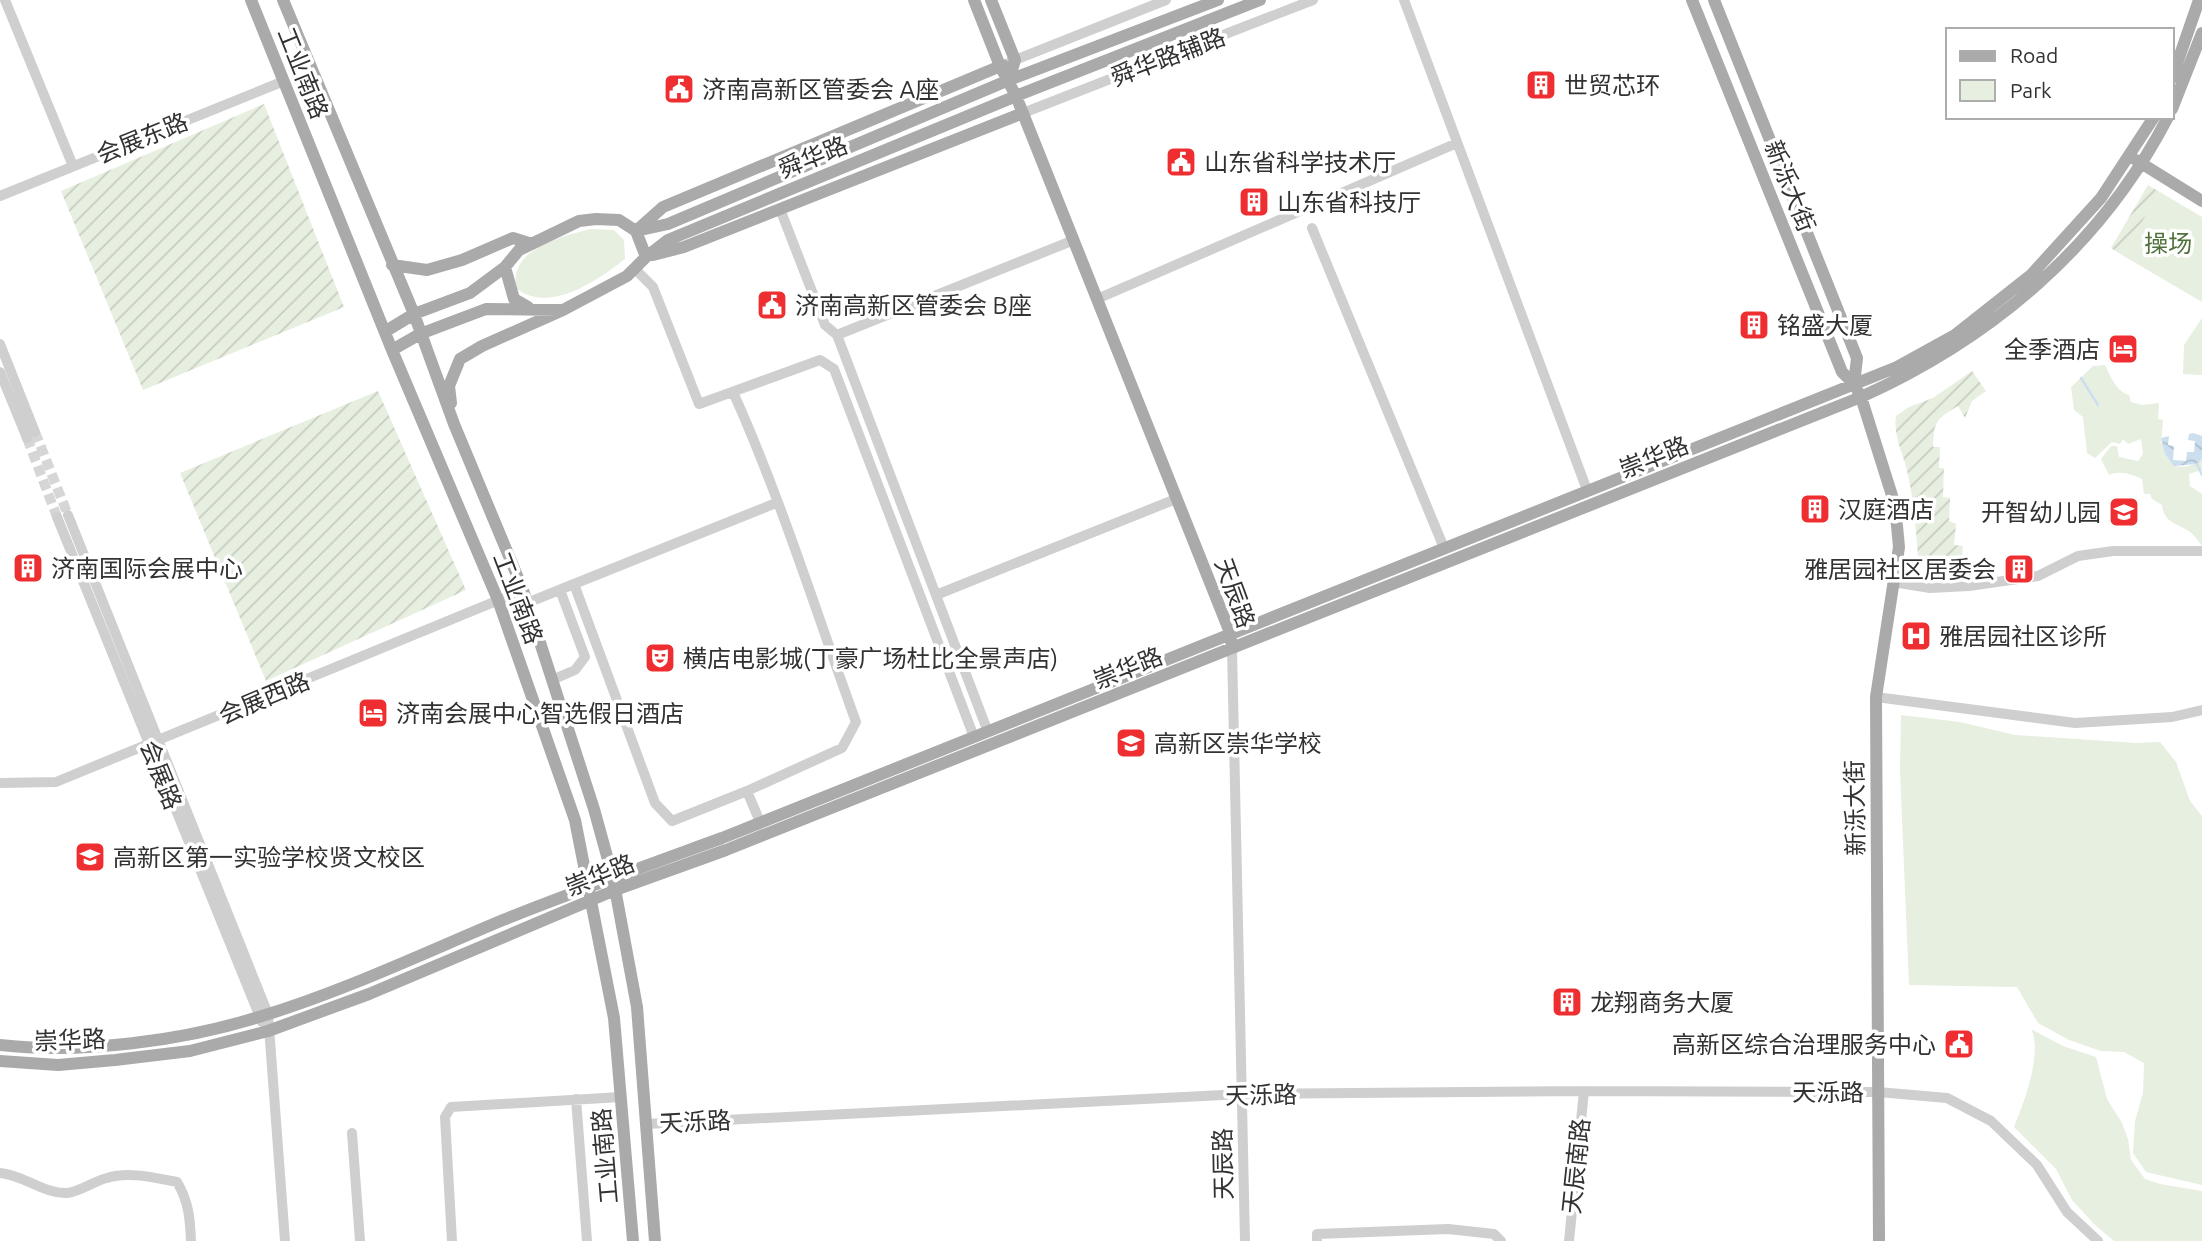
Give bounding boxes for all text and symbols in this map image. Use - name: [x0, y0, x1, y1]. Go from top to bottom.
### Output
- street label: 工业南路: [273, 23, 333, 123]
- street label: 舜华路辅路: [1107, 23, 1229, 91]
- legend: [1946, 28, 2174, 119]
- text: Road: [2010, 43, 2058, 67]
- building icon: 世贸芯环: [1524, 68, 1558, 102]
- public building icon: 济南高新区管委会 A座: [662, 72, 696, 106]
- place label: 世贸芯环: [1564, 72, 1660, 99]
- place label: 济南高新区管委会 A座: [702, 76, 939, 103]
- text: Park: [2010, 78, 2052, 102]
- street label: 会展东路: [92, 108, 192, 168]
- street label: 舜华路: [775, 131, 851, 183]
- street label: 新泺大街: [1760, 136, 1820, 236]
- public building icon: 山东省科学技术厅: [1164, 145, 1198, 179]
- place label: 山东省科学技术厅: [1204, 149, 1396, 176]
- building icon: 山东省科技厅: [1237, 185, 1271, 219]
- place label: 山东省科技厅: [1277, 189, 1421, 216]
- park label: 操场: [2144, 230, 2192, 257]
- public building icon: 济南高新区管委会 B座: [755, 288, 789, 322]
- place label: 济南高新区管委会 B座: [795, 292, 1032, 319]
- building icon: 铭盛大厦: [1737, 308, 1771, 342]
- place label: 铭盛大厦: [1777, 312, 1873, 339]
- hotel icon: 全季酒店: [2106, 332, 2140, 366]
- place label: 全季酒店: [2004, 336, 2100, 363]
- street label: 崇华路: [1616, 431, 1692, 483]
- building icon: 汉庭酒店: [1798, 492, 1832, 526]
- school or university icon: 开智幼儿园: [2107, 495, 2141, 529]
- place label: 汉庭酒店: [1838, 496, 1934, 523]
- place label: 开智幼儿园: [1981, 499, 2101, 526]
- street label: 工业南路: [488, 548, 548, 648]
- building icon: 济南国际会展中心: [11, 551, 45, 585]
- building icon: 雅居园社区居委会: [2002, 552, 2036, 586]
- place label: 济南国际会展中心: [51, 555, 243, 582]
- street label: 天辰路: [1210, 555, 1260, 631]
- place label: 雅居园社区居委会: [1804, 556, 1996, 583]
- hospital icon: 雅居园社区诊所: [1899, 619, 1933, 653]
- place label: 雅居园社区诊所: [1939, 623, 2107, 650]
- theatre icon: 横店电影城(丁豪广场杜比全景声店): [643, 641, 677, 675]
- street label: 崇华路: [1090, 642, 1166, 694]
- place label: 横店电影城(丁豪广场杜比全景声店): [683, 645, 1058, 672]
- street label: 会展西路: [215, 667, 313, 729]
- hotel icon: 济南会展中心智选假日酒店: [356, 696, 390, 730]
- place label: 济南会展中心智选假日酒店: [396, 700, 684, 727]
- school or university icon: 高新区崇华学校: [1114, 726, 1148, 760]
- place label: 高新区崇华学校: [1154, 730, 1322, 757]
- street label: 会展路: [135, 737, 187, 813]
- street label: 新泺大街: [1841, 760, 1869, 856]
- school or university icon: 高新区第一实验学校贤文校区: [73, 840, 107, 874]
- place label: 高新区第一实验学校贤文校区: [113, 844, 425, 871]
- street label: 崇华路: [562, 849, 638, 901]
- building icon: 龙翔商务大厦: [1550, 985, 1584, 1019]
- place label: 龙翔商务大厦: [1590, 989, 1734, 1016]
- street label: 崇华路: [34, 1025, 106, 1055]
- public building icon: 高新区综合治理服务中心: [1942, 1027, 1976, 1061]
- place label: 高新区综合治理服务中心: [1672, 1031, 1936, 1058]
- street label: 天泺路: [1792, 1079, 1864, 1106]
- street label: 天泺路: [1225, 1081, 1297, 1109]
- street label: 工业南路: [587, 1107, 623, 1205]
- street label: 天泺路: [658, 1107, 732, 1137]
- street label: 天辰南路: [1558, 1117, 1594, 1215]
- street label: 天辰路: [1209, 1128, 1237, 1200]

